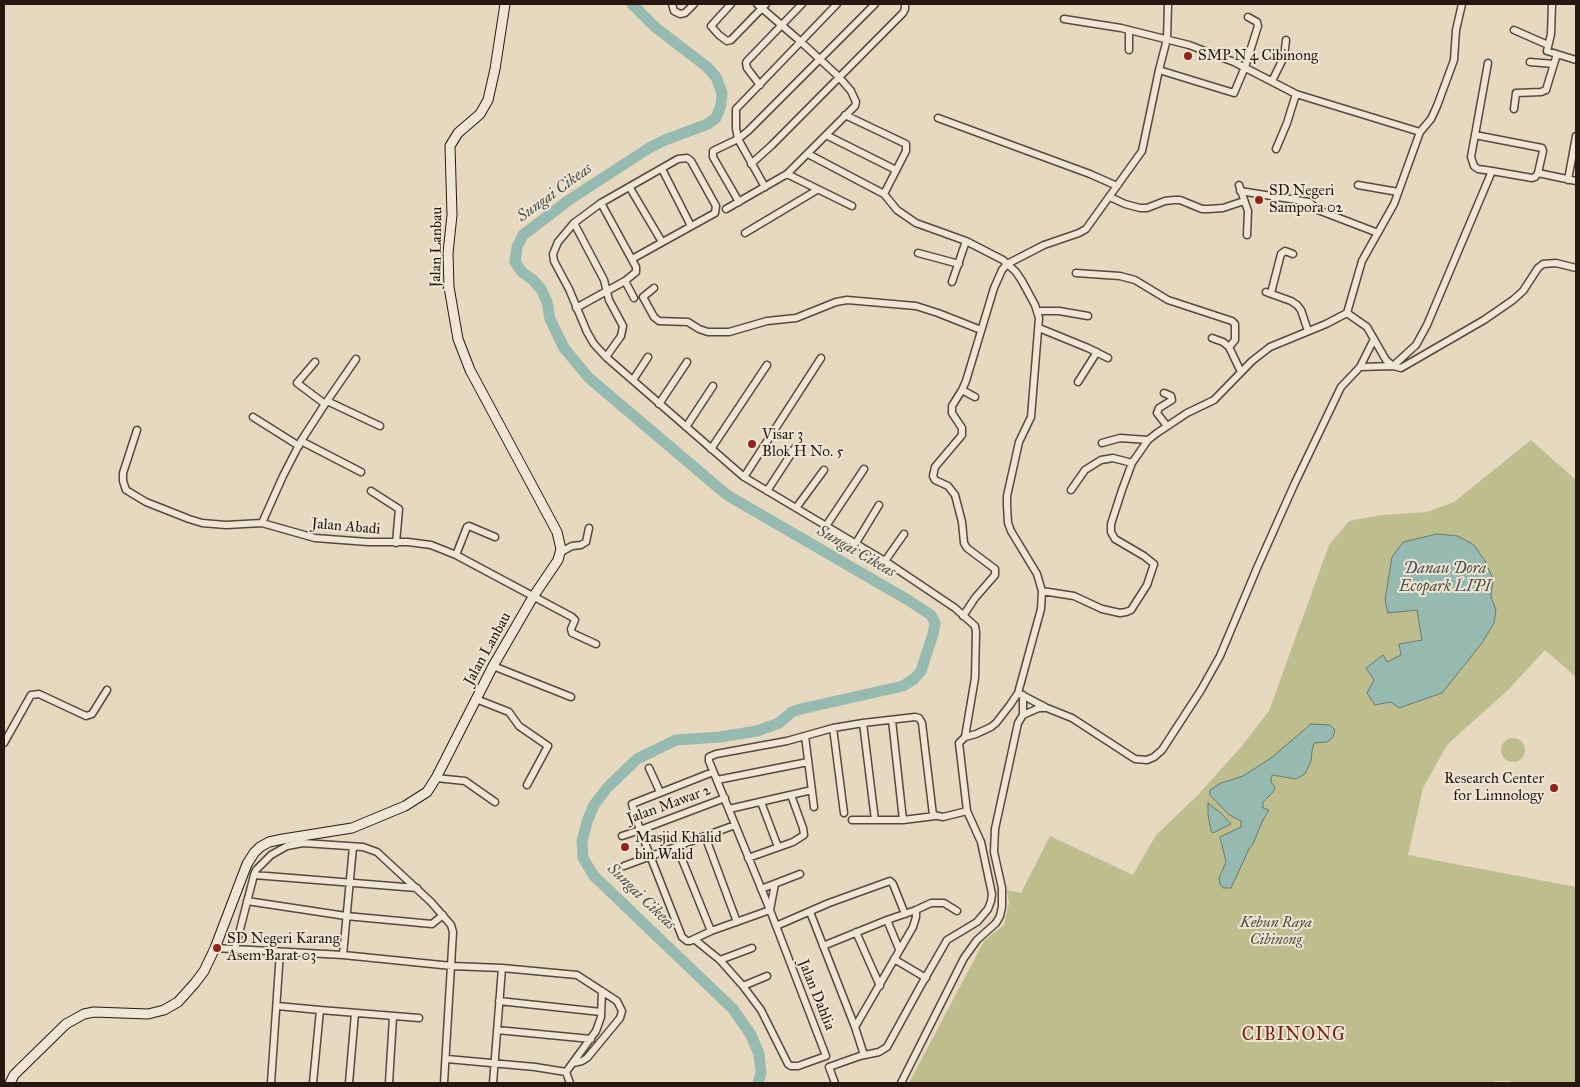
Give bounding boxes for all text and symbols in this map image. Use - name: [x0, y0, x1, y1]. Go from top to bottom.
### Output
- place label: SMP N 4 Cibinong: [1198, 47, 1318, 65]
- marker: SMP N 4 Cibinong: [1182, 50, 1194, 62]
- water label: Sungai Cikeas: [514, 159, 596, 227]
- place label: SD Negeri Sampora 02: [1269, 182, 1343, 217]
- marker: SD Negeri Sampora 02: [1253, 194, 1265, 206]
- street label: Jalan Lanbau: [427, 206, 447, 288]
- place label: Visar 3 Blok H No. 5: [762, 426, 843, 461]
- marker: Visar 3 Blok H No. 5: [746, 438, 758, 450]
- street label: Jalan Abadi: [311, 515, 381, 539]
- water label: Sungai Cikeas: [813, 522, 899, 582]
- water label: Danau Dora Ecopark LIPI: [1399, 559, 1491, 597]
- street label: Jalan Lanbau: [461, 609, 515, 689]
- place label: Research Center for Limnology: [1444, 770, 1544, 805]
- street label: Jalan Mawar 2: [625, 782, 713, 828]
- marker: Research Center for Limnology: [1548, 782, 1560, 794]
- place label: Masjid Khalid bin Walid: [635, 829, 722, 864]
- marker: Masjid Khalid bin Walid: [619, 841, 631, 853]
- water label: Sungai Cikeas: [603, 860, 679, 934]
- park label: Kebun Raya Cibinong: [1240, 914, 1312, 949]
- place label: SD Negeri Karang Asem Barat 03: [227, 930, 340, 965]
- marker: SD Negeri Karang Asem Barat 03: [211, 942, 223, 954]
- street label: Jalan Dahlia: [794, 957, 838, 1033]
- district label: CIBINONG: [1241, 1025, 1347, 1047]

